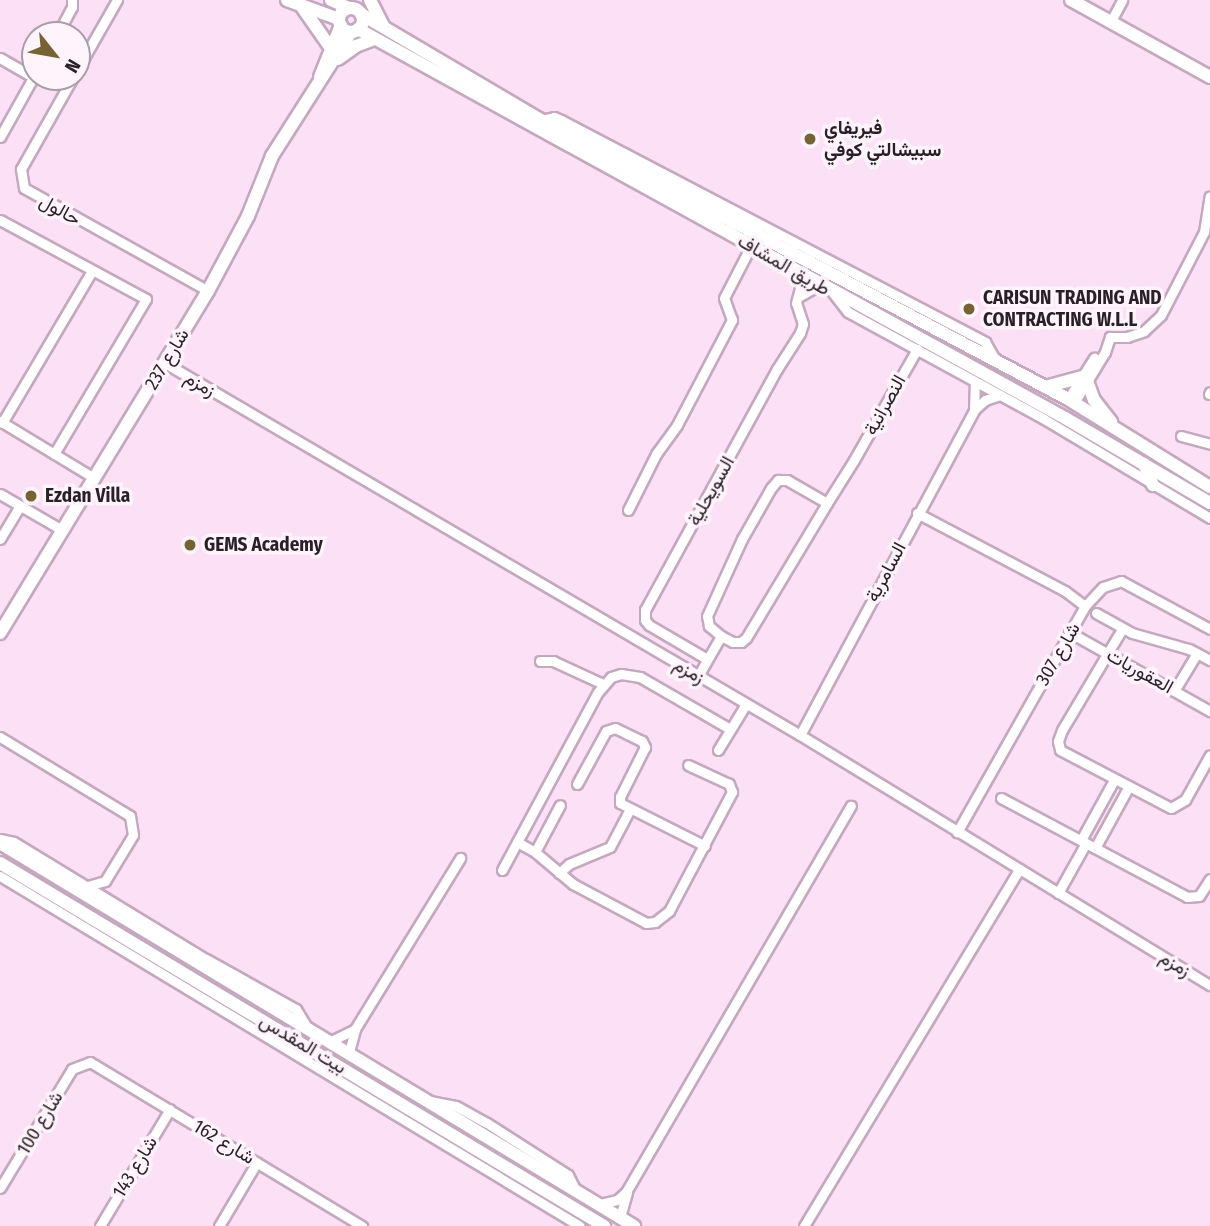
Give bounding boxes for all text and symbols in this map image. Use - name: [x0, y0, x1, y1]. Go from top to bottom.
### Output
- north arrow: [21, 21, 91, 91]
- text: N: [60, 55, 86, 77]
- place label: فيريفاي سبيشالتي كوفي: [824, 117, 942, 161]
- marker: فيريفاي سبيشالتي كوفي: [802, 131, 818, 147]
- street label: حالول: [35, 189, 85, 231]
- street label: طريق المشاف: [734, 229, 834, 301]
- place label: CARISUN TRADING AND CONTRACTING W.L.L: [983, 287, 1162, 331]
- marker: CARISUN TRADING AND CONTRACTING W.L.L: [961, 301, 977, 317]
- street label: شارع 237: [140, 324, 194, 394]
- street label: زمزم: [180, 366, 220, 402]
- street label: النصرانية: [859, 371, 911, 439]
- street label: السويحلية: [683, 452, 739, 530]
- place label: Ezdan Villa: [45, 485, 130, 507]
- marker: Ezdan Villa: [23, 488, 39, 504]
- place label: GEMS Academy: [204, 534, 323, 556]
- marker: GEMS Academy: [182, 537, 198, 553]
- street label: السامرية: [861, 538, 911, 606]
- street label: شارع 307: [1031, 619, 1085, 689]
- street label: العقوريات: [1103, 643, 1177, 699]
- street label: زمزم: [669, 653, 709, 689]
- street label: زمزم: [1155, 946, 1195, 982]
- street label: بيت المقدس: [255, 1009, 351, 1079]
- street label: شارع 100: [12, 1087, 68, 1159]
- street label: شارع 162: [189, 1115, 259, 1169]
- street label: شارع 143: [108, 1132, 162, 1202]

